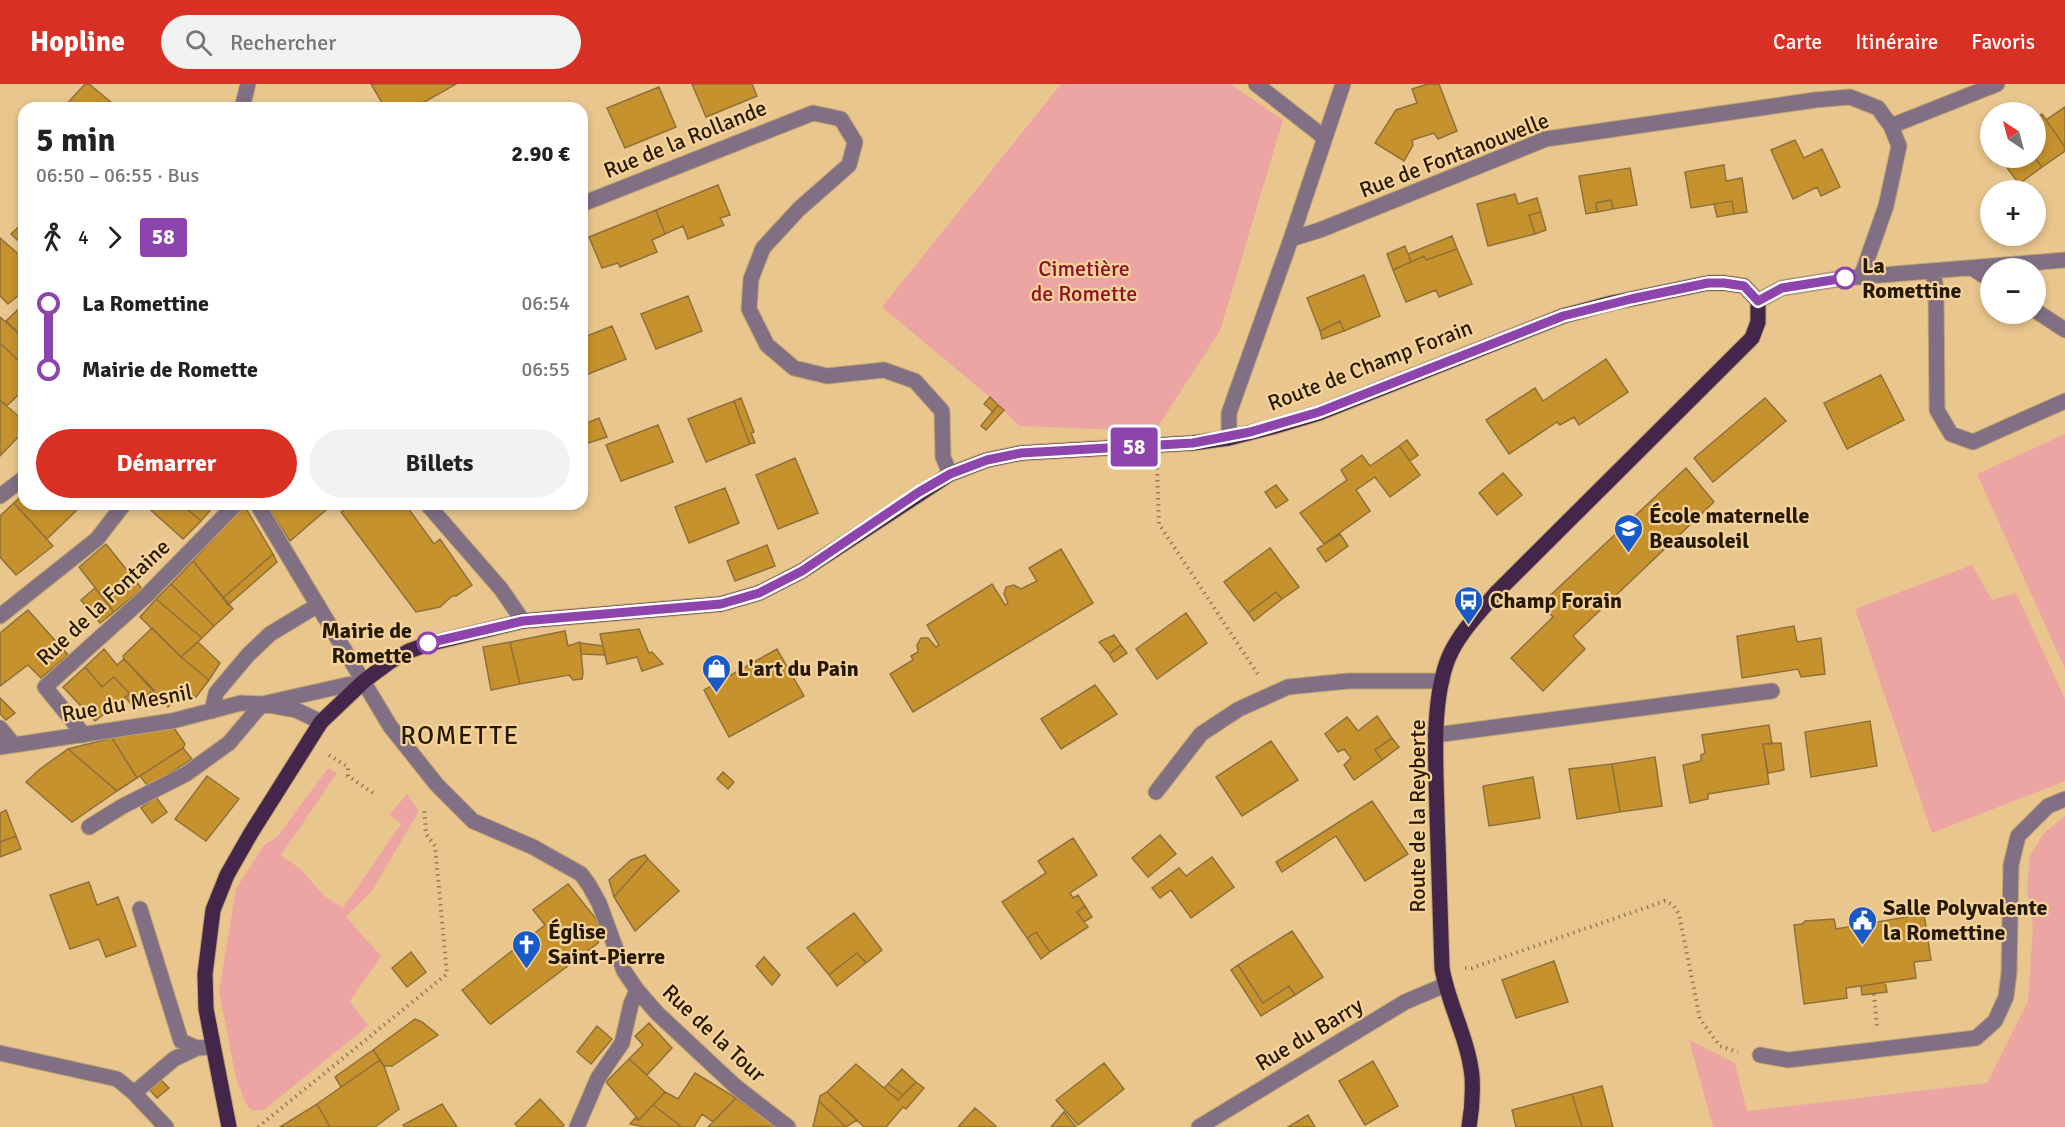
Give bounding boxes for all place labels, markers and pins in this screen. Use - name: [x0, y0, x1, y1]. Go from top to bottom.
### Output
- place label: La Romettine: [1862, 252, 1961, 304]
- marker: La Romettine: [1834, 267, 1856, 289]
- place label: École maternelle Beausoleil: [1649, 502, 1809, 554]
- school or university icon: École maternelle Beausoleil: [1612, 512, 1644, 554]
- bus stop icon: Champ Forain: [1453, 584, 1485, 626]
- place label: Champ Forain: [1490, 587, 1622, 614]
- place label: Mairie de Romette: [321, 617, 412, 669]
- marker: Mairie de Romette: [417, 632, 439, 654]
- shop icon: L'art du Pain: [700, 652, 732, 694]
- place label: L'art du Pain: [737, 655, 859, 682]
- place label: Salle Polyvalente la Romettine: [1883, 894, 2048, 946]
- public building icon: Salle Polyvalente la Romettine: [1846, 904, 1878, 946]
- place label: Église Saint-Pierre: [548, 918, 665, 970]
- church icon: Église Saint-Pierre: [511, 928, 543, 970]

